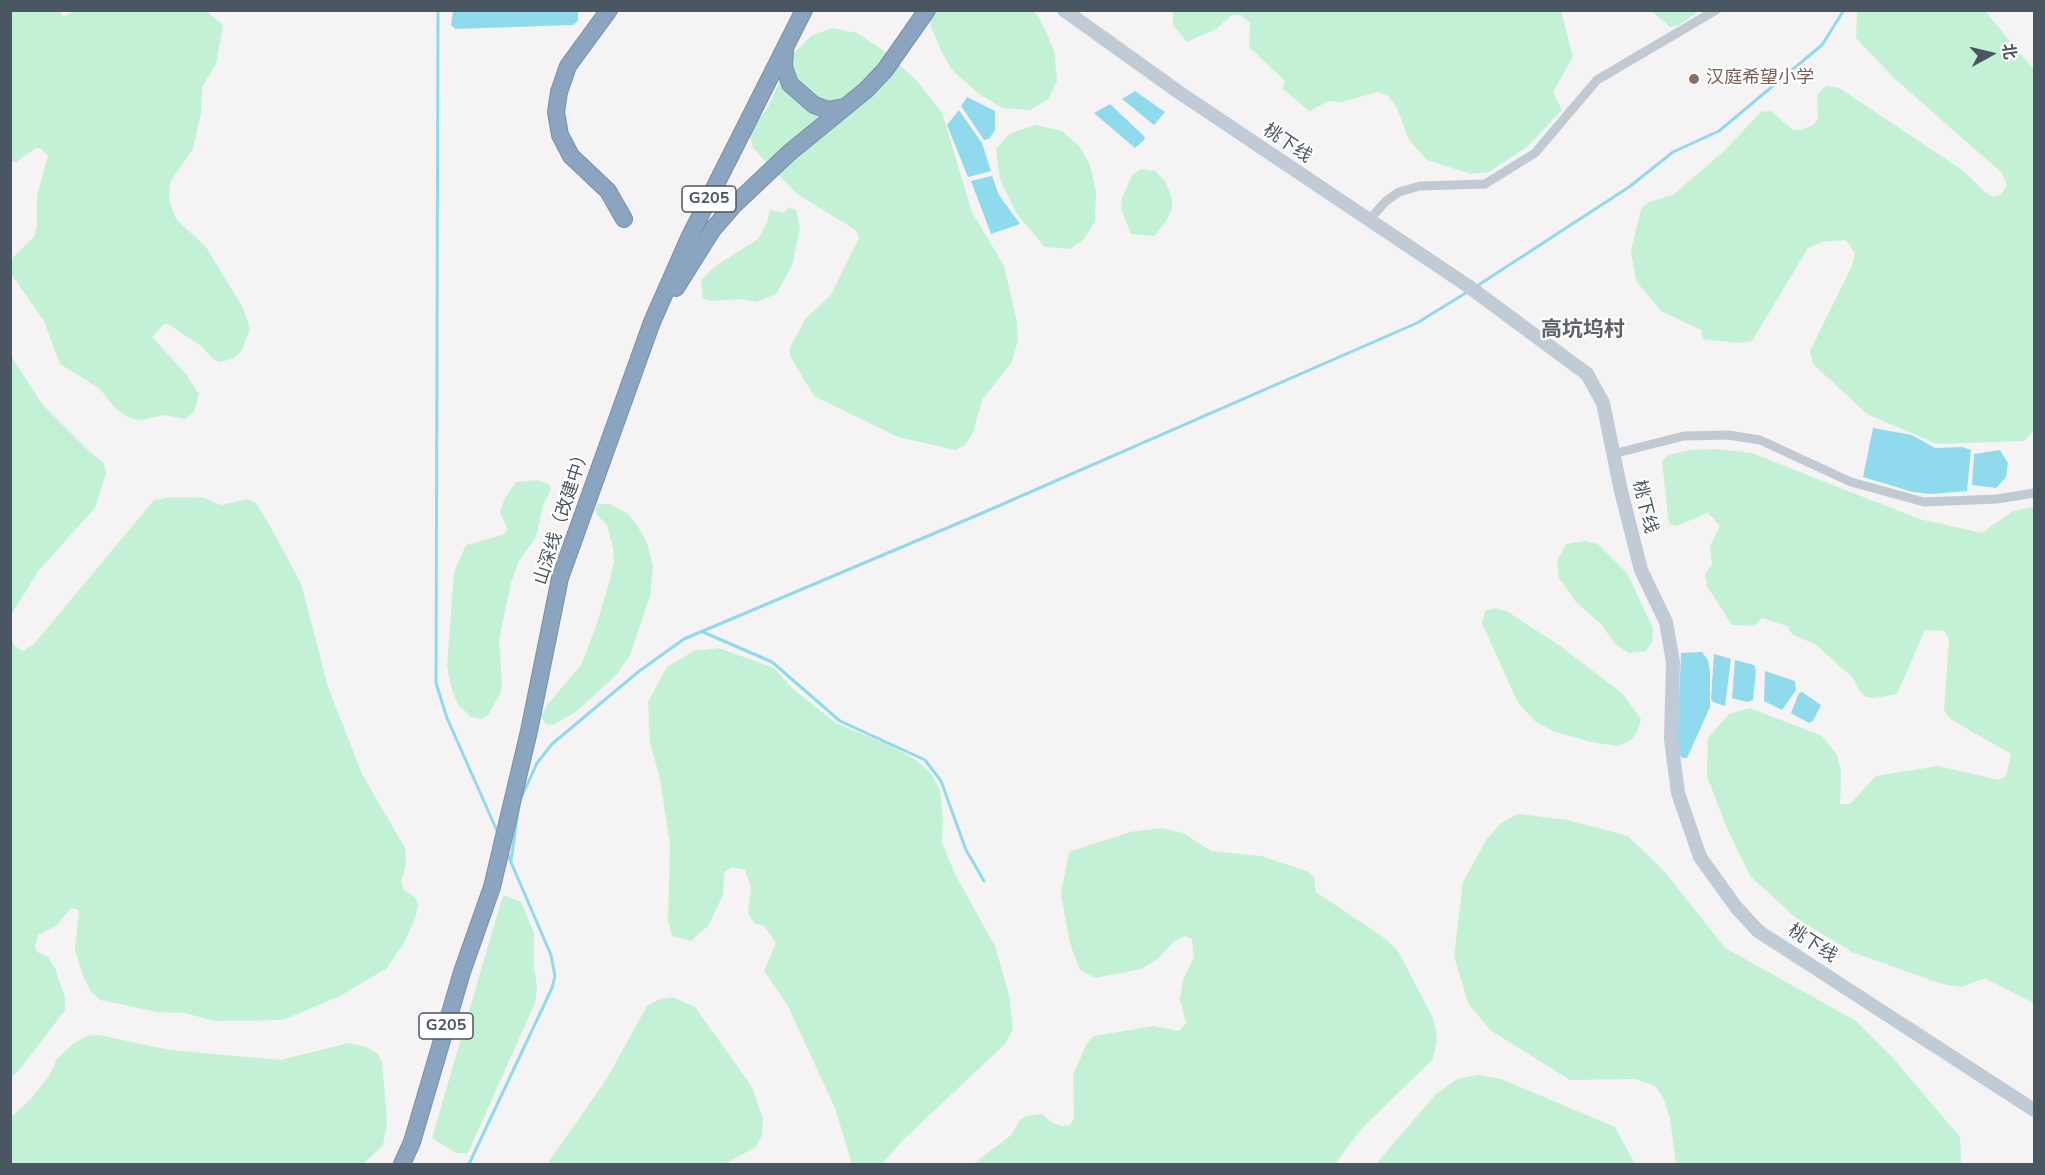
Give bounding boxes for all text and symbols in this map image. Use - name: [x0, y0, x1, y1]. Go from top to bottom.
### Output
- north arrow: [1961, 24, 2021, 84]
- text: 北: [1997, 42, 2021, 61]
- place label: 汉庭希望小学: [1706, 68, 1814, 90]
- marker: 汉庭希望小学: [1687, 72, 1701, 86]
- street label: 桃下线: [1259, 120, 1315, 168]
- road number: G205: [682, 186, 736, 212]
- district label: 高坑坞村: [1541, 318, 1625, 344]
- street label: 山深线（改建中）: [530, 444, 596, 588]
- street label: 桃下线: [1627, 478, 1661, 536]
- street label: 桃下线: [1783, 920, 1841, 968]
- road number: G205: [419, 1013, 473, 1039]

